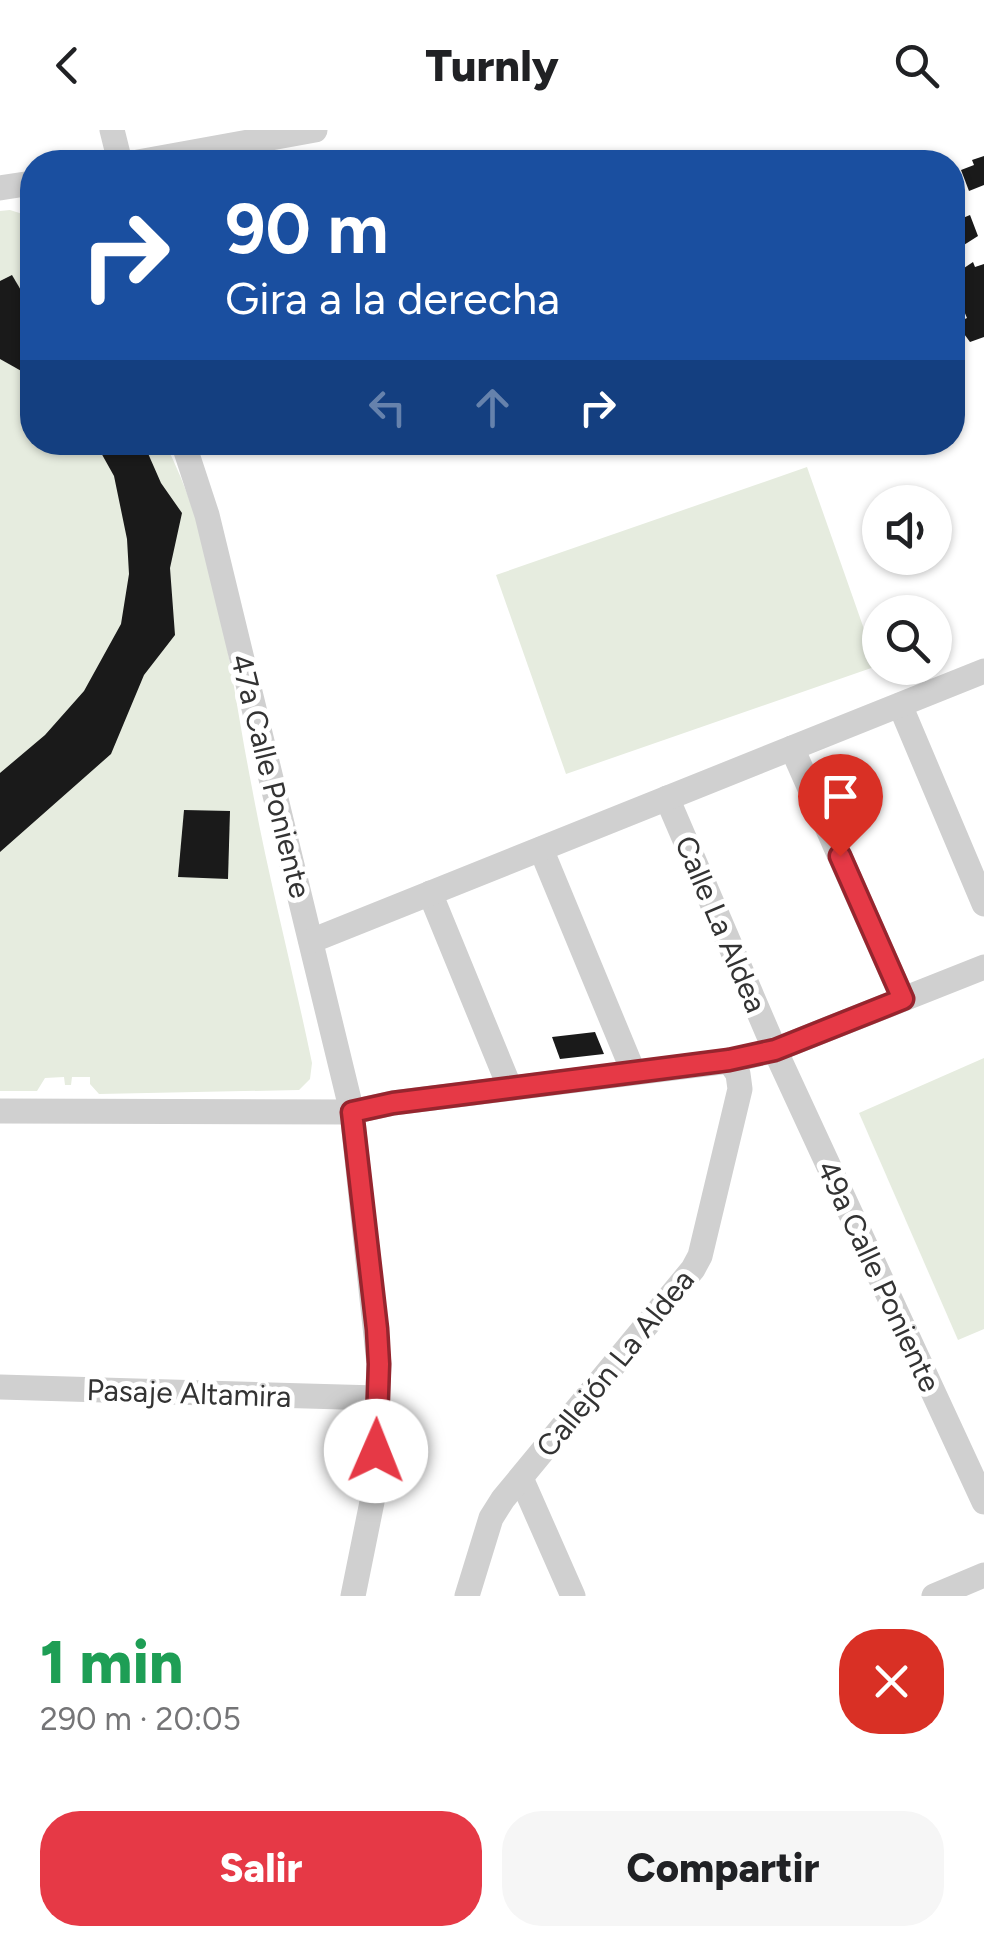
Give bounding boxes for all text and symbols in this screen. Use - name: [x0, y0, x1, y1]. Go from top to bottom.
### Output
- icon: back: [40, 38, 95, 93]
- text: Turnly: [425, 38, 559, 92]
- icon: search: [889, 38, 944, 93]
- text: 90 m: [225, 186, 389, 271]
- icon: right: [60, 190, 190, 320]
- text: Gira a la derecha: [225, 271, 560, 325]
- icon: left: [360, 380, 415, 435]
- icon: ahead: [465, 380, 520, 435]
- icon: right: [570, 380, 625, 435]
- map controls: [862, 485, 952, 685]
- button: sound: [862, 485, 952, 575]
- button: search: [862, 595, 952, 685]
- street label: 47a Calle Poniente: [223, 650, 319, 902]
- pin: [798, 754, 883, 857]
- icon: arrive: [813, 769, 868, 824]
- street label: Calle La Aldea: [667, 830, 775, 1018]
- street label: 49a Calle Poniente: [809, 1154, 949, 1398]
- street label: Callejón La Aldea: [528, 1262, 702, 1464]
- street label: Pasaje Altamira: [86, 1371, 292, 1415]
- position arrow: [324, 1399, 428, 1503]
- text: 1 min: [40, 1626, 183, 1698]
- button: close: [839, 1629, 944, 1734]
- text: 290 m · 20:05: [40, 1700, 241, 1738]
- button: Salir: [40, 1811, 482, 1926]
- button: Compartir: [502, 1811, 944, 1926]

